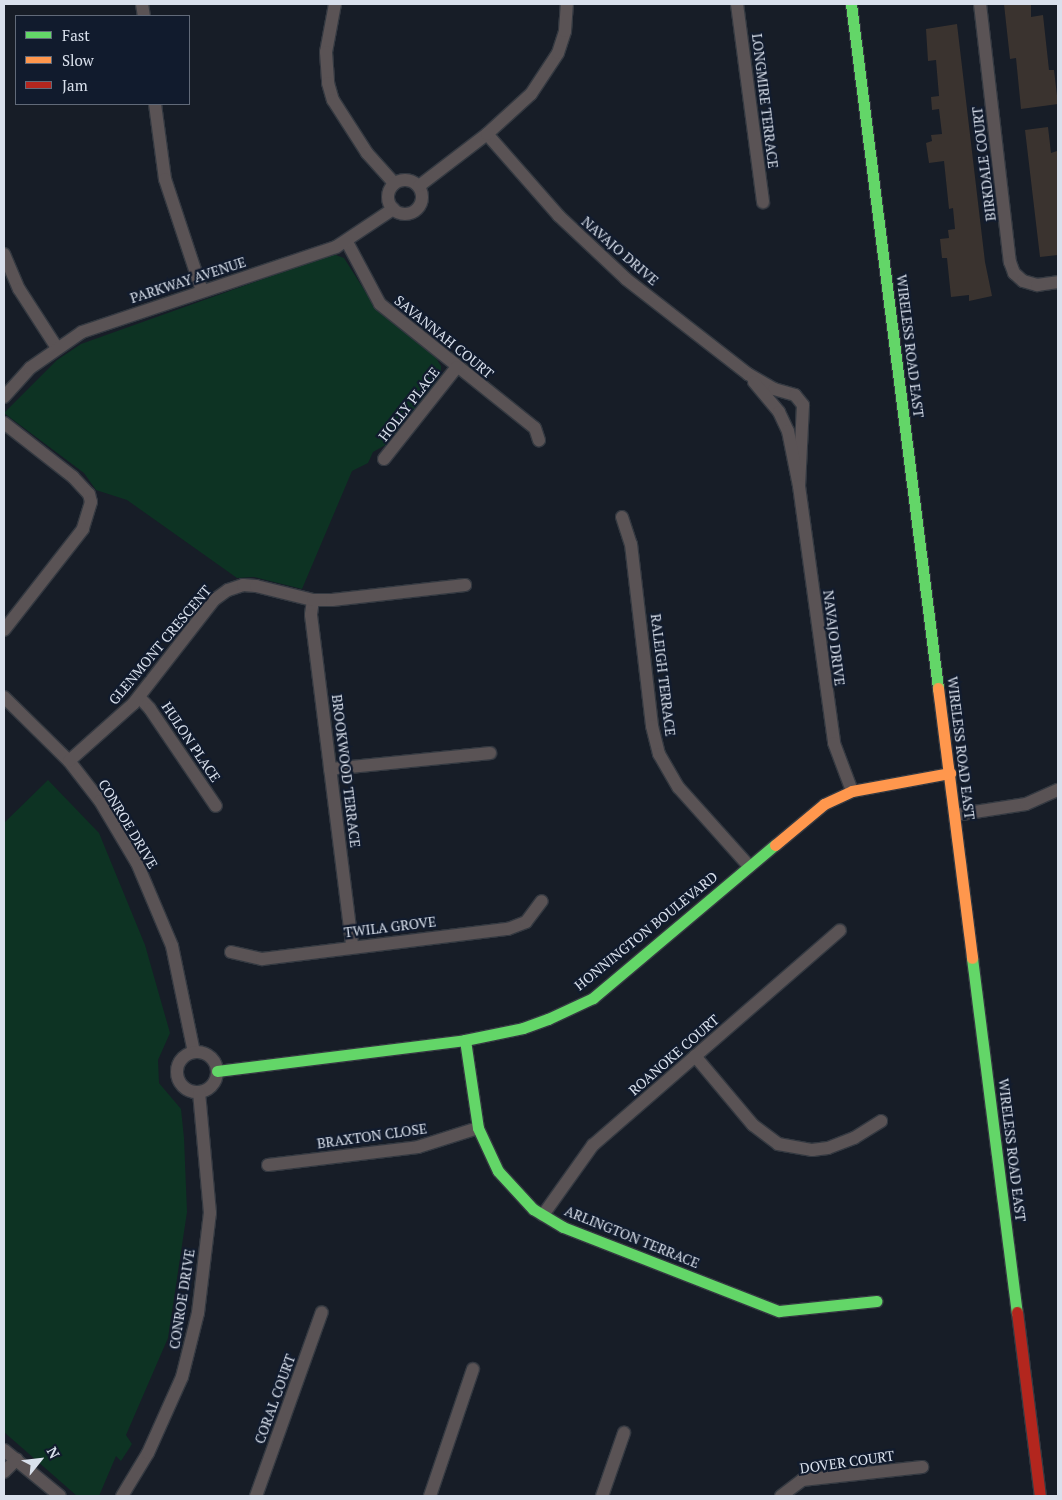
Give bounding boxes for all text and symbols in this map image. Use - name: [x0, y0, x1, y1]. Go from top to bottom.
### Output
- legend: [15, 15, 190, 105]
- text: Fast: [62, 25, 90, 45]
- street label: LONGMIRE TERRACE: [748, 33, 782, 169]
- text: Slow: [62, 50, 94, 70]
- text: Jam: [62, 75, 88, 95]
- street label: BIRKDALE COURT: [969, 106, 999, 222]
- street label: NAVAJO DRIVE: [578, 213, 662, 289]
- street label: PARKWAY AVENUE: [128, 253, 248, 307]
- street label: WIRELESS ROAD EAST: [893, 273, 927, 419]
- street label: SAVANNAH COURT: [391, 292, 497, 382]
- street label: HOLLY PLACE: [375, 364, 443, 444]
- street label: GLENMONT CRESCENT: [105, 582, 215, 708]
- street label: NAVAJO DRIVE: [820, 589, 848, 687]
- street label: RALEIGH TERRACE: [647, 613, 679, 737]
- street label: WIRELESS ROAD EAST: [944, 675, 978, 821]
- street label: BROOKWOOD TERRACE: [328, 693, 364, 849]
- street label: HULON PLACE: [158, 699, 224, 785]
- street label: CONROE DRIVE: [95, 776, 161, 872]
- street label: HONNINGTON BOULEVARD: [571, 868, 721, 994]
- street label: TWILA GROVE: [343, 913, 437, 941]
- street label: ROANOKE COURT: [625, 1011, 723, 1099]
- street label: WIRELESS ROAD EAST: [995, 1077, 1029, 1223]
- street label: BRAXTON CLOSE: [316, 1120, 428, 1152]
- street label: ARLINGTON TERRACE: [562, 1202, 702, 1272]
- street label: CONROE DRIVE: [166, 1248, 198, 1350]
- street label: CORAL COURT: [251, 1352, 299, 1446]
- north arrow: [15, 1435, 65, 1485]
- text: N: [43, 1443, 64, 1462]
- street label: DOVER COURT: [799, 1447, 895, 1477]

